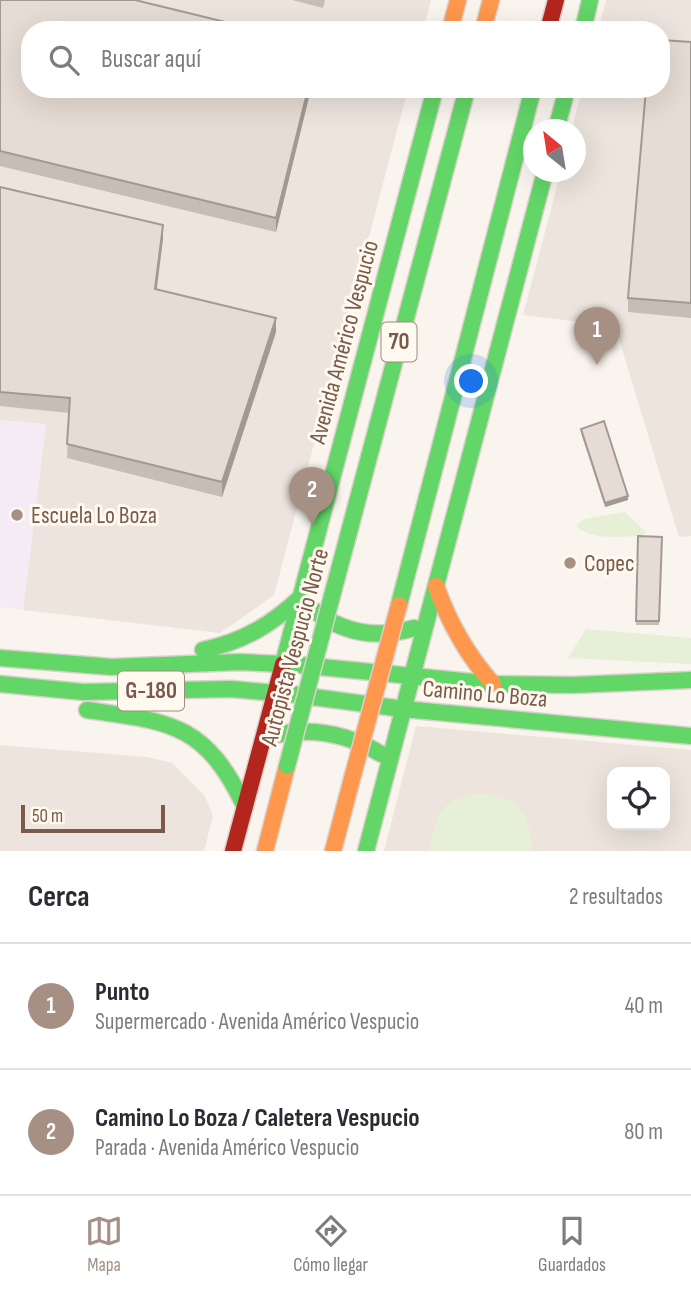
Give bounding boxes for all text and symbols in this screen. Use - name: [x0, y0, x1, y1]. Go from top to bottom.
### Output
- search box: [21, 21, 670, 98]
- icon: search: [45, 41, 83, 79]
- text: Buscar aquí: [101, 44, 201, 75]
- north arrow: [523, 119, 586, 182]
- street label: Avenida Américo Vespucio: [303, 237, 385, 448]
- pin: 1: [574, 307, 620, 365]
- road number: 70: [382, 322, 416, 362]
- your location: [454, 364, 488, 398]
- pin: 2: [289, 467, 335, 525]
- place label: Escuela Lo Boza: [31, 501, 157, 530]
- marker: Escuela Lo Boza: [9, 507, 25, 523]
- street label: Autopista Vespucio Norte: [254, 545, 335, 750]
- place label: Copec: [584, 549, 635, 578]
- marker: Copec: [562, 555, 578, 571]
- road number: G-180: [118, 671, 184, 710]
- street label: Camino Lo Boza: [421, 674, 549, 714]
- map controls: [607, 767, 670, 830]
- button: locate: [607, 767, 670, 830]
- scale bar: [21, 802, 164, 834]
- text: 50 m: [32, 805, 63, 828]
- text: Cerca: [28, 879, 90, 915]
- text: 2 resultados: [569, 883, 663, 911]
- text: Punto: [95, 977, 150, 1008]
- text: 1: [46, 992, 56, 1020]
- text: 40 m: [625, 992, 663, 1020]
- text: Supermercado · Avenida Américo Vespucio: [95, 1008, 419, 1036]
- text: Camino Lo Boza / Caletera Vespucio: [95, 1103, 420, 1134]
- text: 2: [46, 1118, 56, 1146]
- text: 80 m: [624, 1118, 663, 1146]
- text: Parada · Avenida Américo Vespucio: [95, 1134, 359, 1162]
- tab: Mapa: [85, 1212, 123, 1277]
- tab: Cómo llegar: [293, 1212, 368, 1277]
- tab: Guardados: [538, 1212, 606, 1277]

